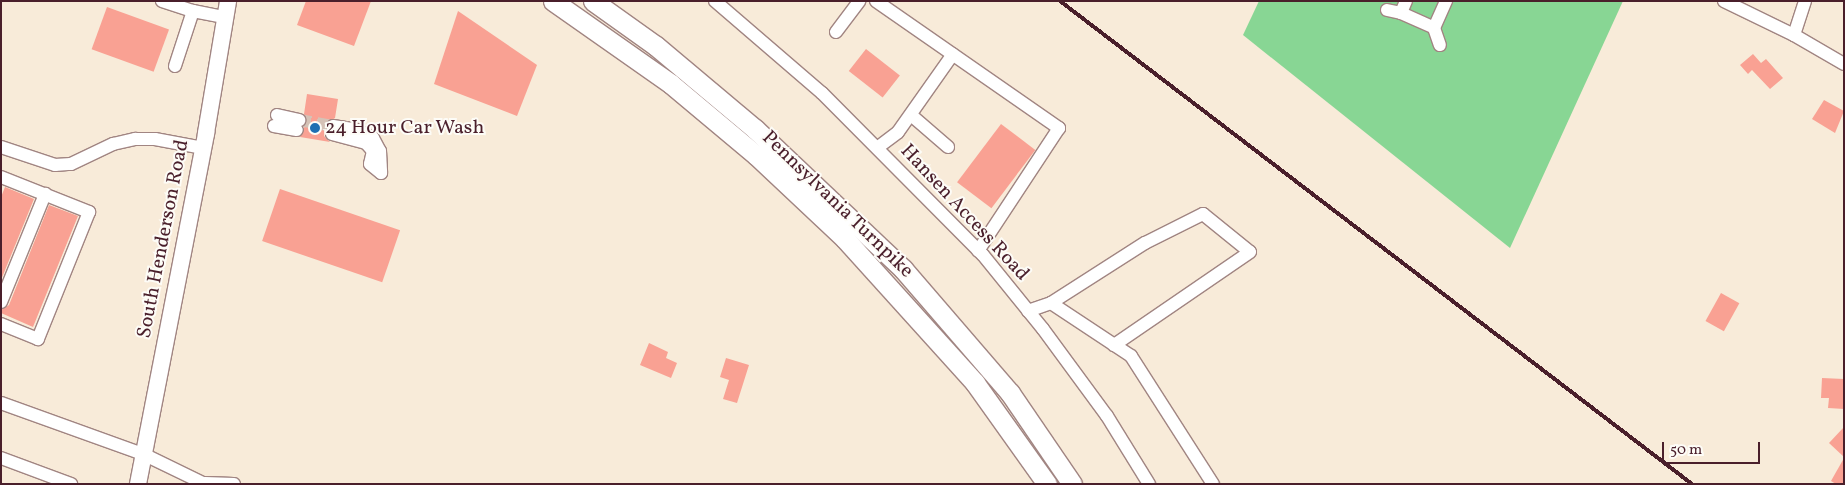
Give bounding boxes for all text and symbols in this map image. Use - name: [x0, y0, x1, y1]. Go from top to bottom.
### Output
- place label: 24 Hour Car Wash: [325, 116, 485, 140]
- marker: 24 Hour Car Wash: [309, 122, 321, 134]
- street label: Pennsylvania Turnpike: [756, 126, 918, 284]
- street label: South Henderson Road: [133, 138, 195, 340]
- street label: Hansen Access Road: [894, 140, 1034, 286]
- scale bar: [1665, 432, 1762, 464]
- text: 50 m: [1670, 440, 1702, 461]

